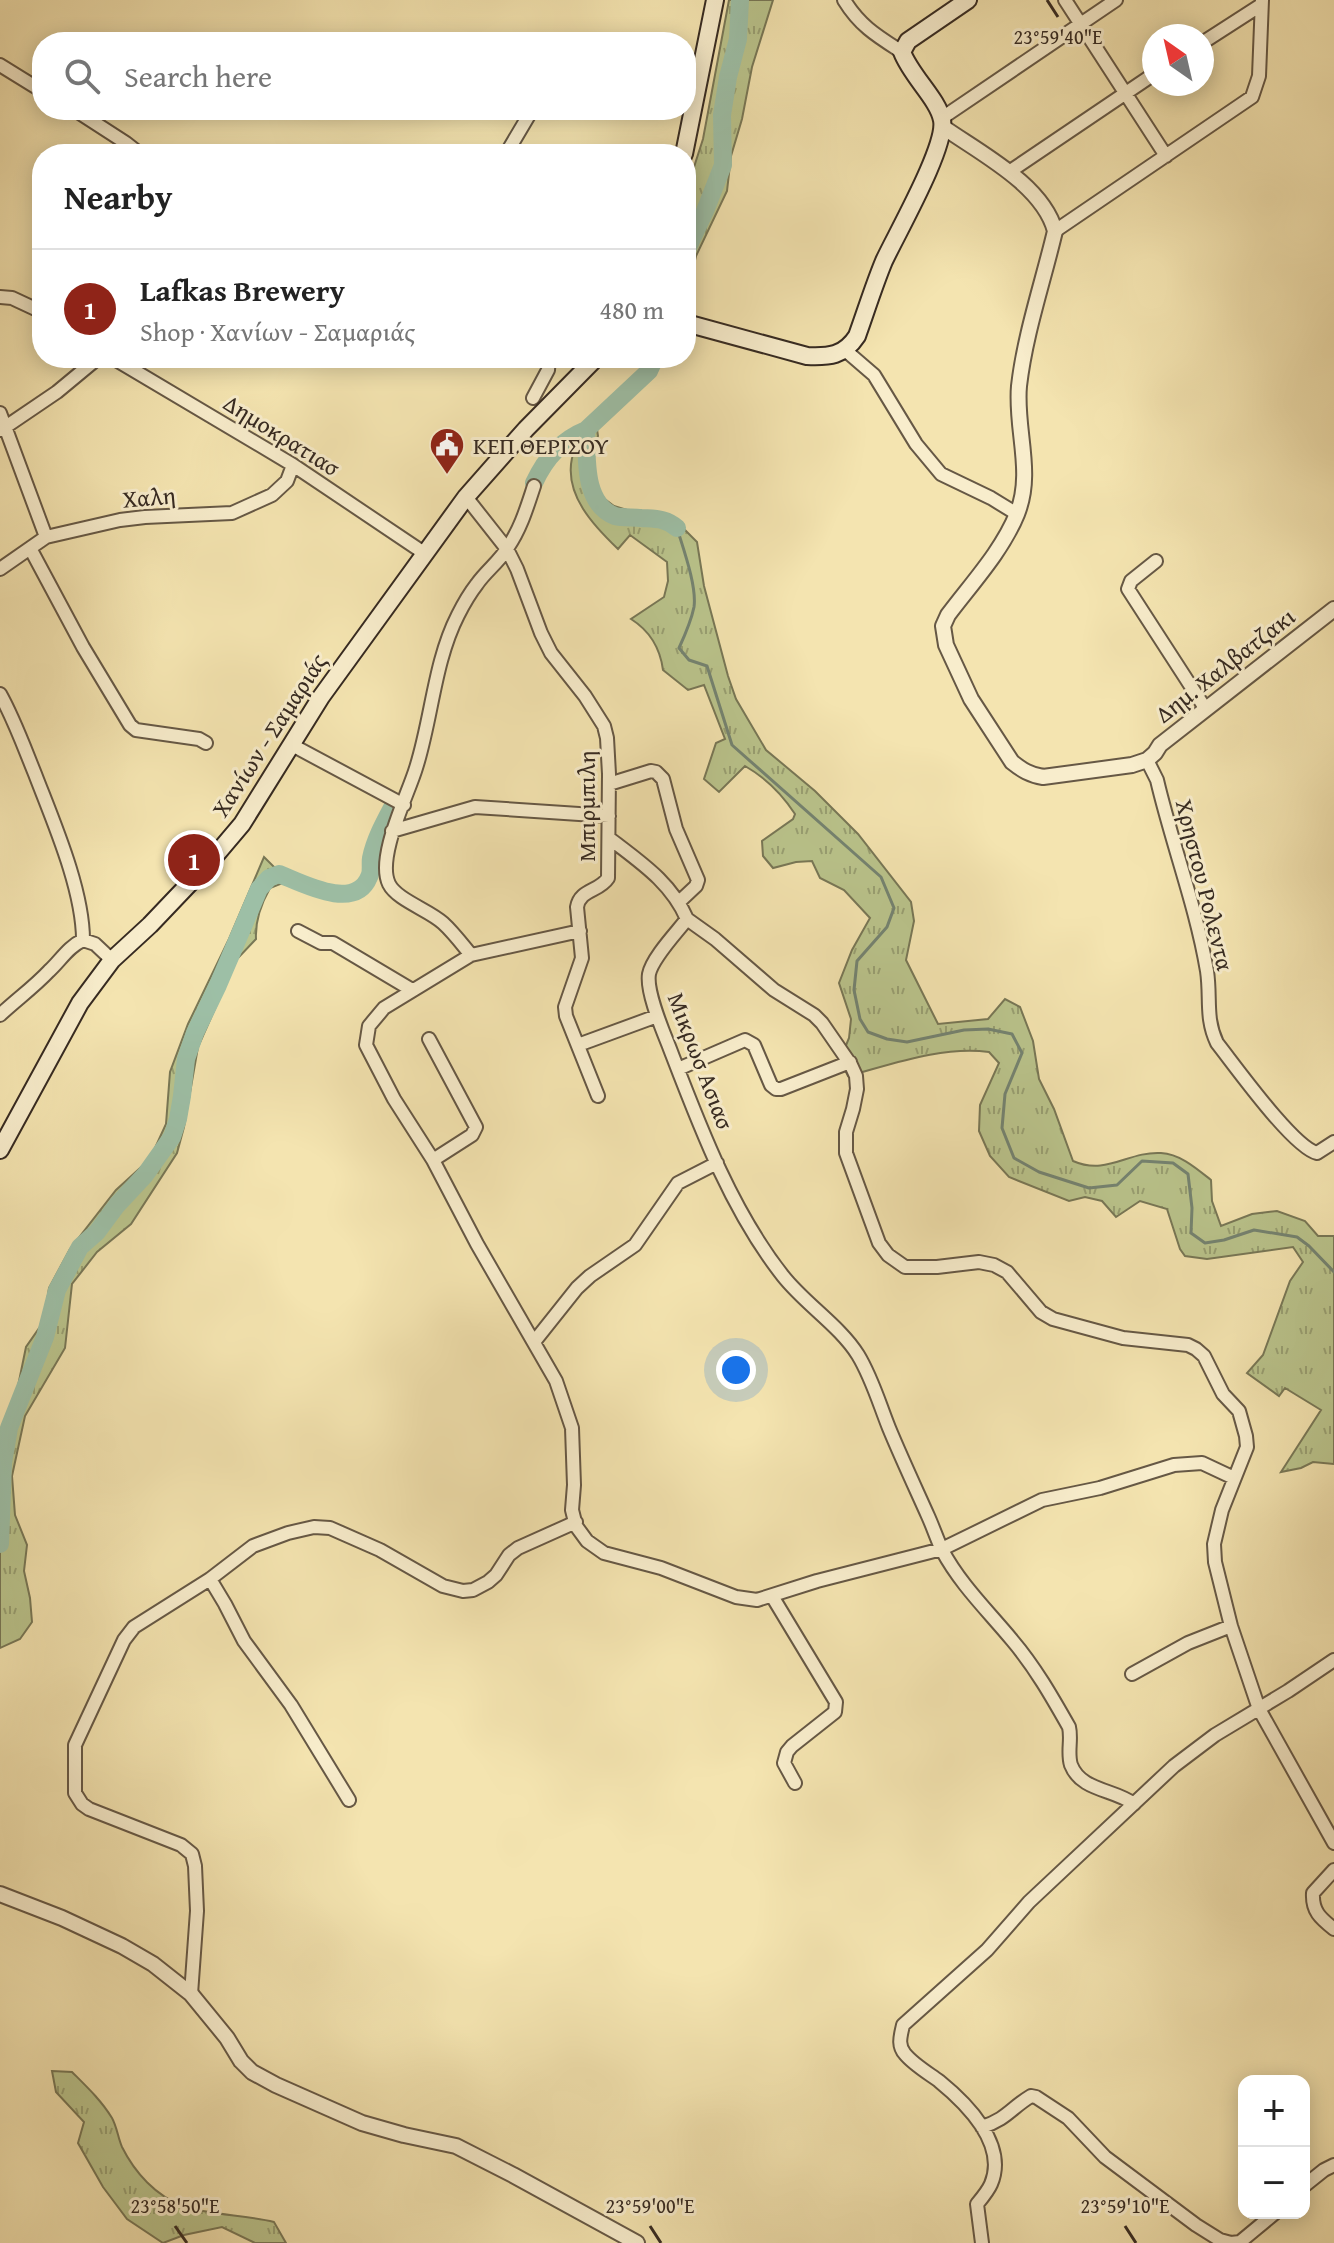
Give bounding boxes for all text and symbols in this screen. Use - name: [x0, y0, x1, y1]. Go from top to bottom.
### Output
- text: 23°59'40"E: [1014, 22, 1102, 51]
- north arrow: [1142, 24, 1214, 96]
- search box: [32, 32, 696, 120]
- icon: search: [60, 54, 104, 98]
- text: Search here: [124, 54, 272, 98]
- text: Nearby: [64, 172, 173, 221]
- text: Lafkas Brewery: [140, 268, 345, 312]
- text: 1: [83, 290, 97, 329]
- text: 480 m: [599, 290, 664, 329]
- text: Shop · Χανίων - Σαμαριάς: [140, 312, 415, 351]
- street label: Δημοκρατιασ: [217, 385, 347, 485]
- public building icon: ΚΕΠ ΘΕΡΙΣΟΥ: [428, 426, 466, 476]
- place label: ΚΕΠ ΘΕΡΙΣΟΥ: [473, 428, 609, 463]
- street label: Χαλη: [121, 477, 177, 517]
- street label: Δημ. Χαλβατζακι: [1147, 599, 1303, 731]
- street label: Χανίων - Σαμαριάς: [203, 646, 335, 824]
- street label: Μπιρμπιλη: [569, 750, 604, 862]
- street label: Χρηστου Ρολεντα: [1167, 795, 1243, 975]
- pin: 1: [168, 830, 220, 890]
- street label: Μικρωσ Ασιασ: [659, 988, 743, 1135]
- your location: [716, 1350, 756, 1390]
- map controls: [1238, 2075, 1310, 2219]
- button: +: [1238, 2075, 1310, 2147]
- button: −: [1238, 2147, 1310, 2219]
- text: 23°58'50"E: [131, 2191, 219, 2220]
- text: 23°59'00"E: [606, 2191, 694, 2220]
- text: 23°59'10"E: [1081, 2191, 1169, 2220]

